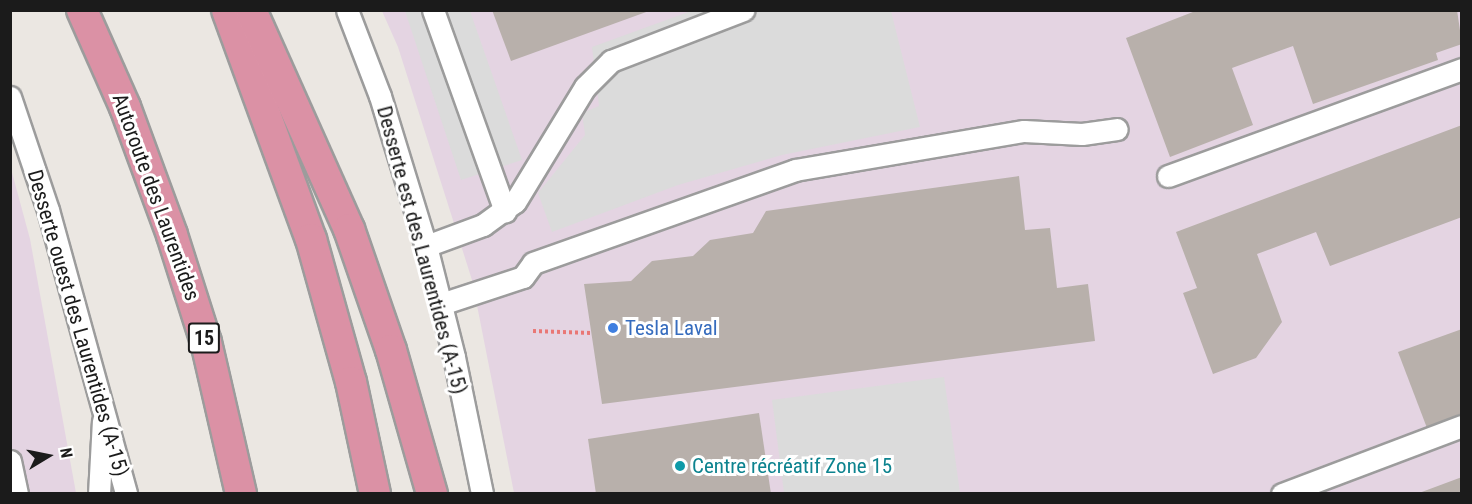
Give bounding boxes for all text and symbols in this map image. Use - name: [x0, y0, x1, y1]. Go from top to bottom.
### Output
- street label: Autoroute des Laurentides: [107, 90, 205, 304]
- street label: Desserte est des Laurentides (A-15): [371, 103, 473, 397]
- street label: Desserte ouest des Laurentides (A-15): [22, 167, 134, 479]
- place label: Tesla Laval: [625, 315, 718, 341]
- road number: 15: [188, 321, 220, 355]
- marker: Tesla Laval: [606, 321, 620, 335]
- north arrow: [18, 426, 78, 486]
- text: N: [56, 446, 76, 459]
- place label: Centre récréatif Zone 15: [692, 453, 892, 479]
- marker: Centre récréatif Zone 15: [673, 459, 687, 473]

